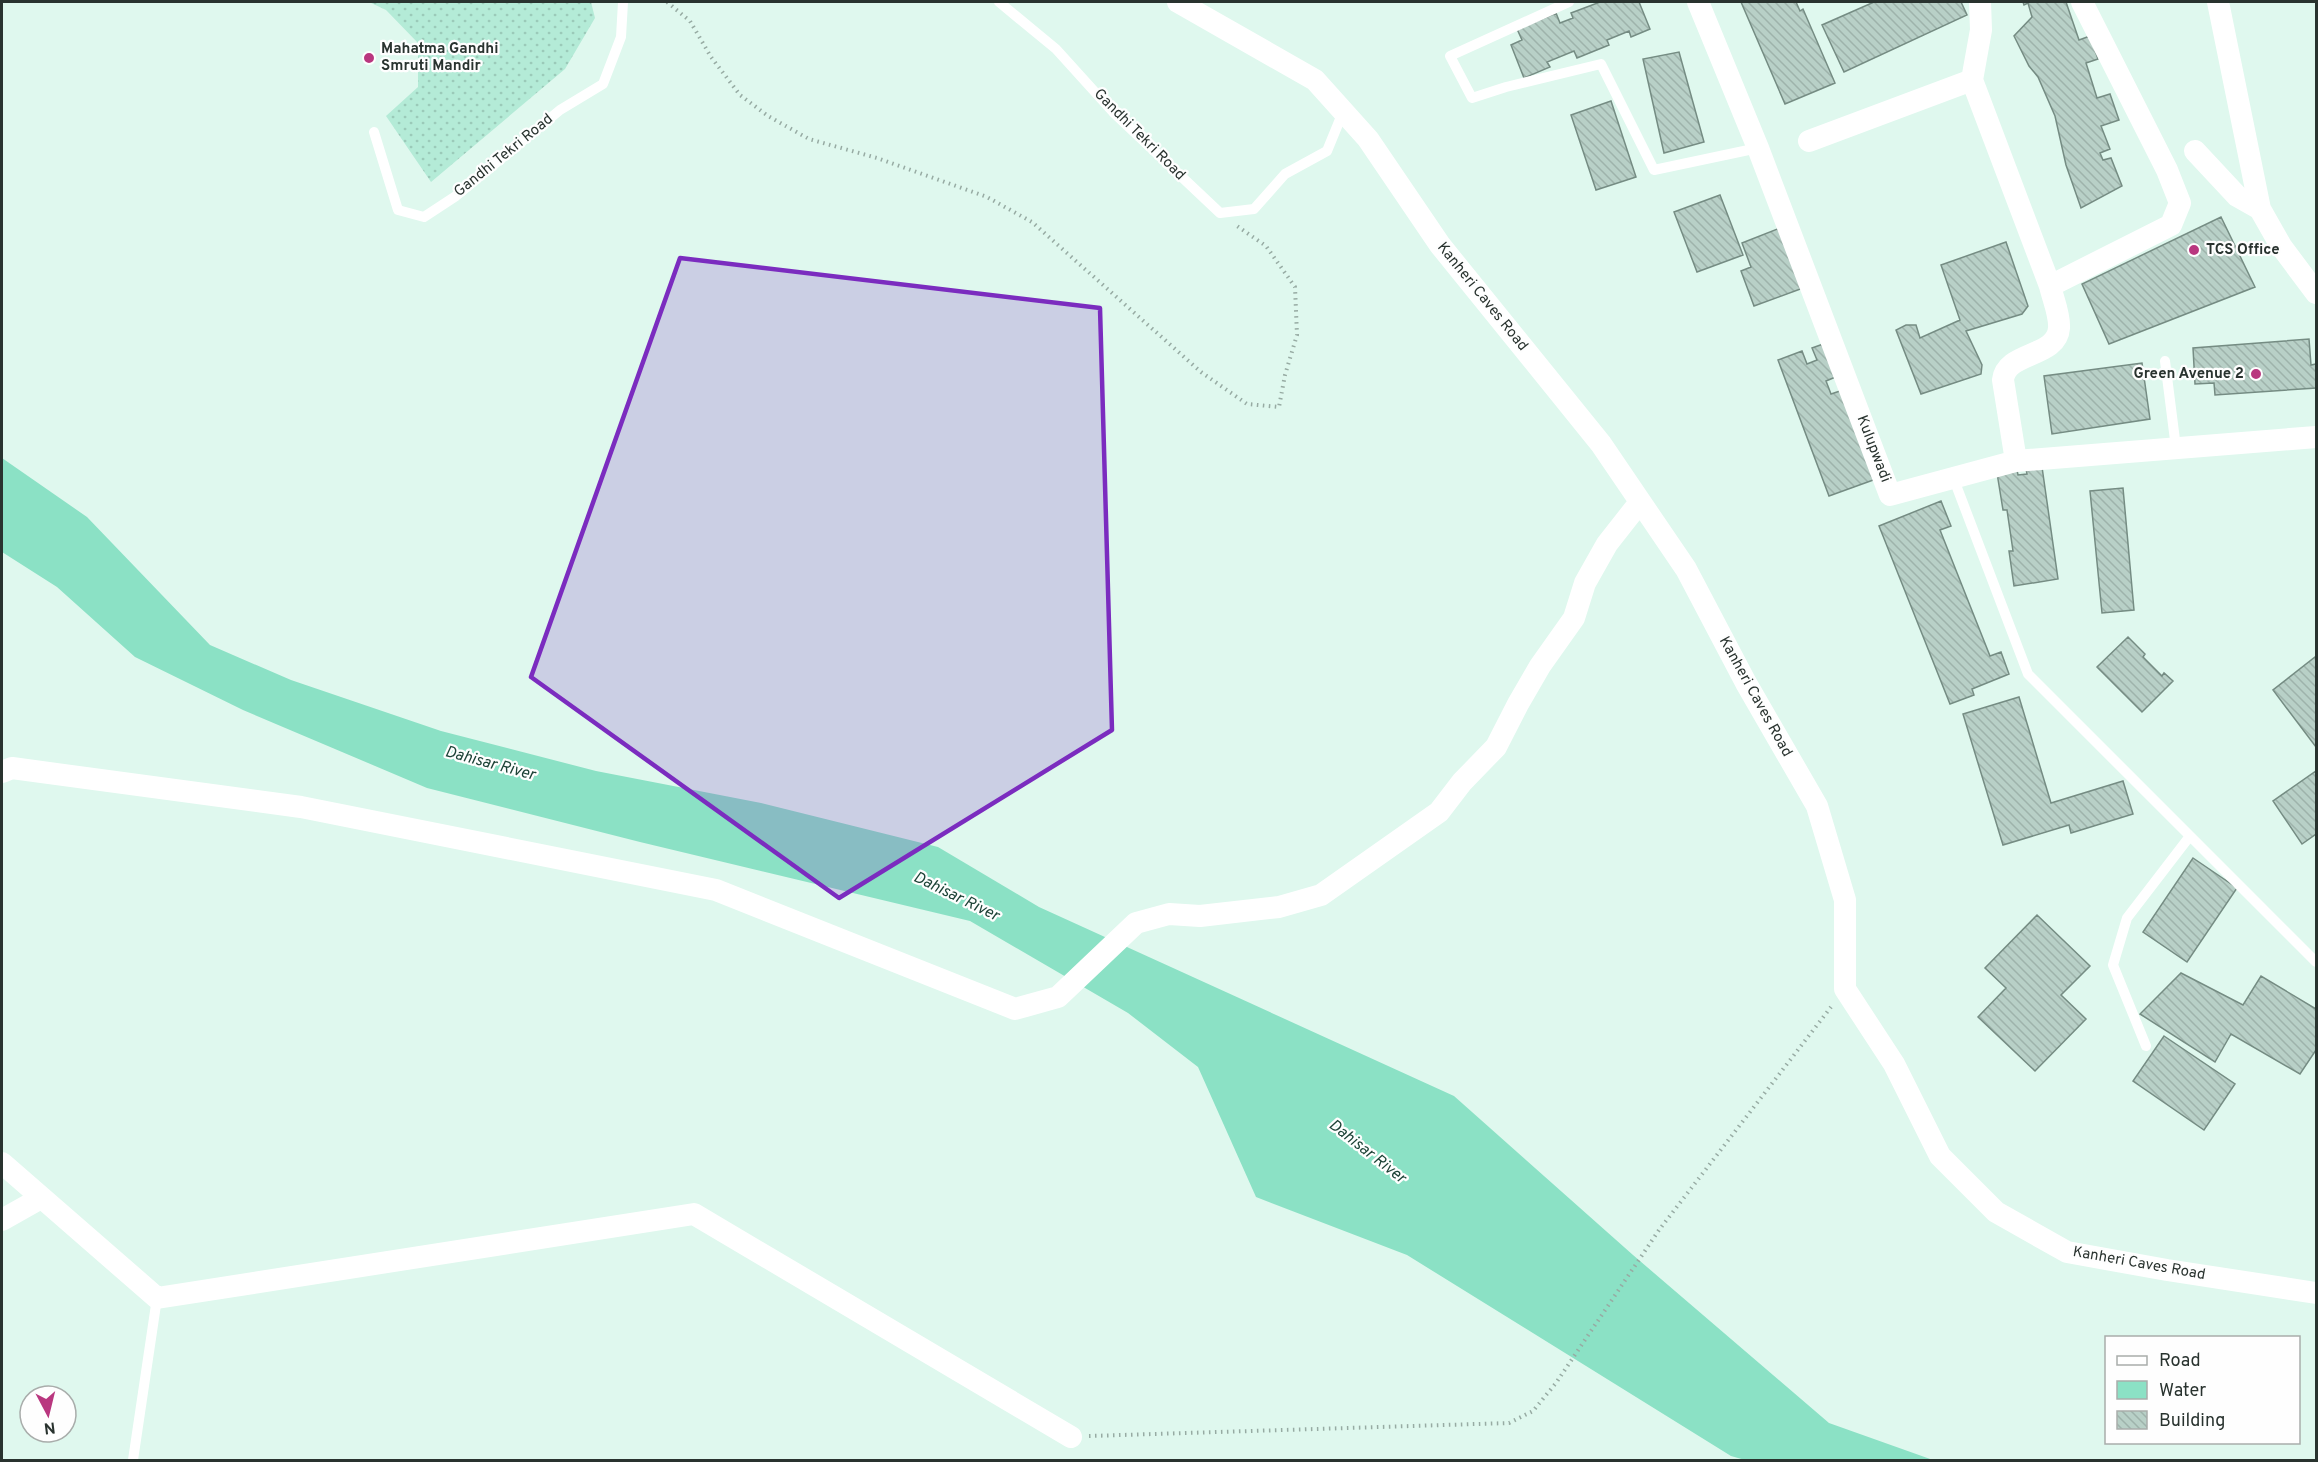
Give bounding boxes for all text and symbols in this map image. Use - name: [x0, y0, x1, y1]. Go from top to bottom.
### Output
- place label: Mahatma Gandhi Smruti Mandir: [381, 40, 499, 76]
- marker: Mahatma Gandhi Smruti Mandir: [362, 51, 376, 65]
- street label: Gandhi Tekri Road: [1089, 85, 1189, 185]
- street label: Gandhi Tekri Road: [451, 110, 557, 202]
- street label: Kanheri Caves Road: [1432, 239, 1532, 355]
- place label: TCS Office: [2206, 241, 2280, 260]
- marker: TCS Office: [2187, 243, 2201, 257]
- place label: Green Avenue 2: [2133, 365, 2244, 384]
- marker: Green Avenue 2: [2249, 367, 2263, 381]
- street label: Kulupwadi: [1852, 413, 1894, 485]
- street label: Kanheri Caves Road: [1714, 634, 1796, 760]
- water label: Dahisar River: [443, 742, 539, 786]
- water label: Dahisar River: [910, 868, 1004, 927]
- water label: Dahisar River: [1324, 1116, 1411, 1190]
- street label: Kanheri Caves Road: [2071, 1243, 2207, 1285]
- legend: [2105, 1336, 2300, 1444]
- text: Road: [2159, 1350, 2201, 1373]
- text: Water: [2159, 1380, 2206, 1403]
- north arrow: [18, 1384, 78, 1444]
- text: Building: [2159, 1410, 2225, 1433]
- text: N: [43, 1416, 57, 1438]

